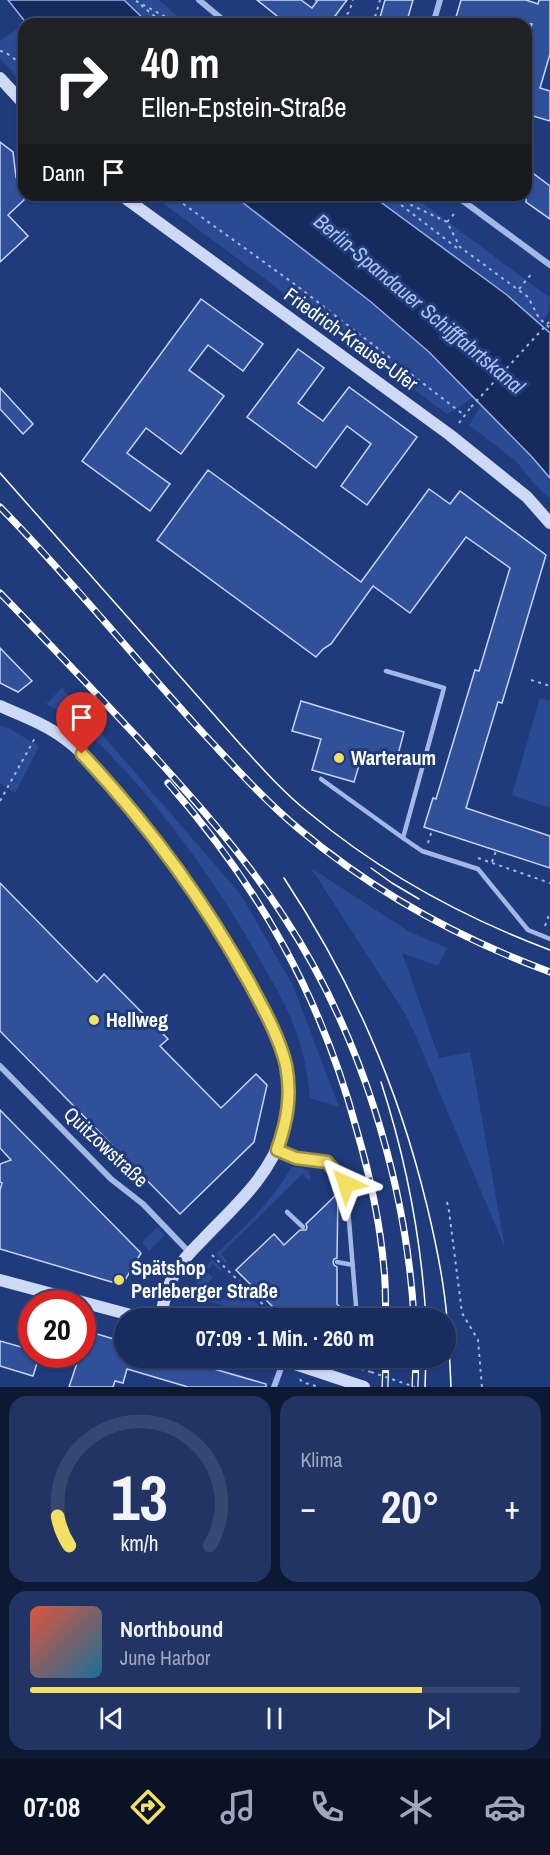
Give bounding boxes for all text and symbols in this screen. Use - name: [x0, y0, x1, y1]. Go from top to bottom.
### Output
- text: 40 m: [141, 35, 220, 91]
- icon: right: [42, 42, 120, 120]
- text: Ellen-Epstein-Straße: [141, 89, 347, 125]
- icon: arrive: [97, 156, 130, 189]
- text: Dann: [42, 158, 85, 188]
- water label: Berlin-Spandauer Schifffahrtskanal: [308, 207, 532, 401]
- street label: Friedrich-Krause-Ufer: [279, 281, 424, 397]
- pin: [56, 692, 107, 754]
- icon: arrive: [65, 701, 98, 734]
- place label: Warteraum: [351, 744, 436, 771]
- marker: Warteraum: [332, 751, 346, 765]
- place label: Hellweg: [106, 1006, 168, 1033]
- marker: Hellweg: [87, 1013, 101, 1027]
- street label: Quitzowstraße: [58, 1100, 155, 1193]
- position arrow: [314, 1152, 378, 1216]
- place label: Spätshop Perleberger Straße: [131, 1254, 278, 1304]
- marker: Spätshop Perleberger Straße: [112, 1273, 126, 1287]
- speed limit sign: 20: [18, 1290, 96, 1368]
- text: 07:09 · 1 Min. · 260 m: [196, 1323, 374, 1353]
- text: Klima: [301, 1446, 342, 1473]
- text: 13: [111, 1455, 168, 1539]
- text: 20°: [381, 1476, 440, 1537]
- text: −: [301, 1485, 316, 1529]
- text: +: [504, 1485, 520, 1529]
- text: km/h: [121, 1529, 159, 1558]
- text: Northbound: [120, 1614, 223, 1644]
- text: June Harbor: [120, 1644, 210, 1671]
- icon: previous: [95, 1702, 128, 1735]
- icon: pause: [258, 1702, 291, 1735]
- icon: next: [422, 1702, 455, 1735]
- icon: directions: [127, 1786, 169, 1828]
- icon: music: [217, 1786, 259, 1828]
- icon: phone: [306, 1786, 348, 1828]
- icon: climate: [395, 1786, 437, 1828]
- icon: car: [484, 1786, 526, 1828]
- text: 07:08: [24, 1789, 80, 1825]

